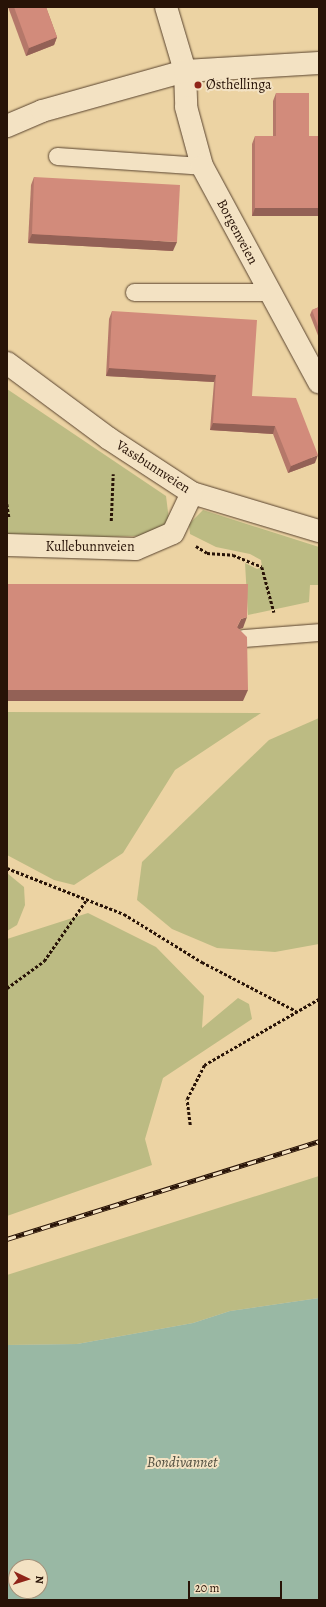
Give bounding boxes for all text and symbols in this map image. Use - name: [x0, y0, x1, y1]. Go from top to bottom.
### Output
- place label: Østhellinga: [206, 77, 271, 93]
- marker: Østhellinga: [193, 80, 203, 90]
- street label: Borgenveien: [213, 197, 261, 267]
- street label: Vassbunnveien: [113, 437, 193, 497]
- street label: Kullebunnveien: [45, 539, 135, 555]
- water label: Bondivannet: [147, 1454, 217, 1472]
- north arrow: [8, 1559, 48, 1599]
- scale bar: [190, 1573, 284, 1599]
- text: N: [32, 1575, 47, 1584]
- text: 20 m: [195, 1580, 219, 1596]

